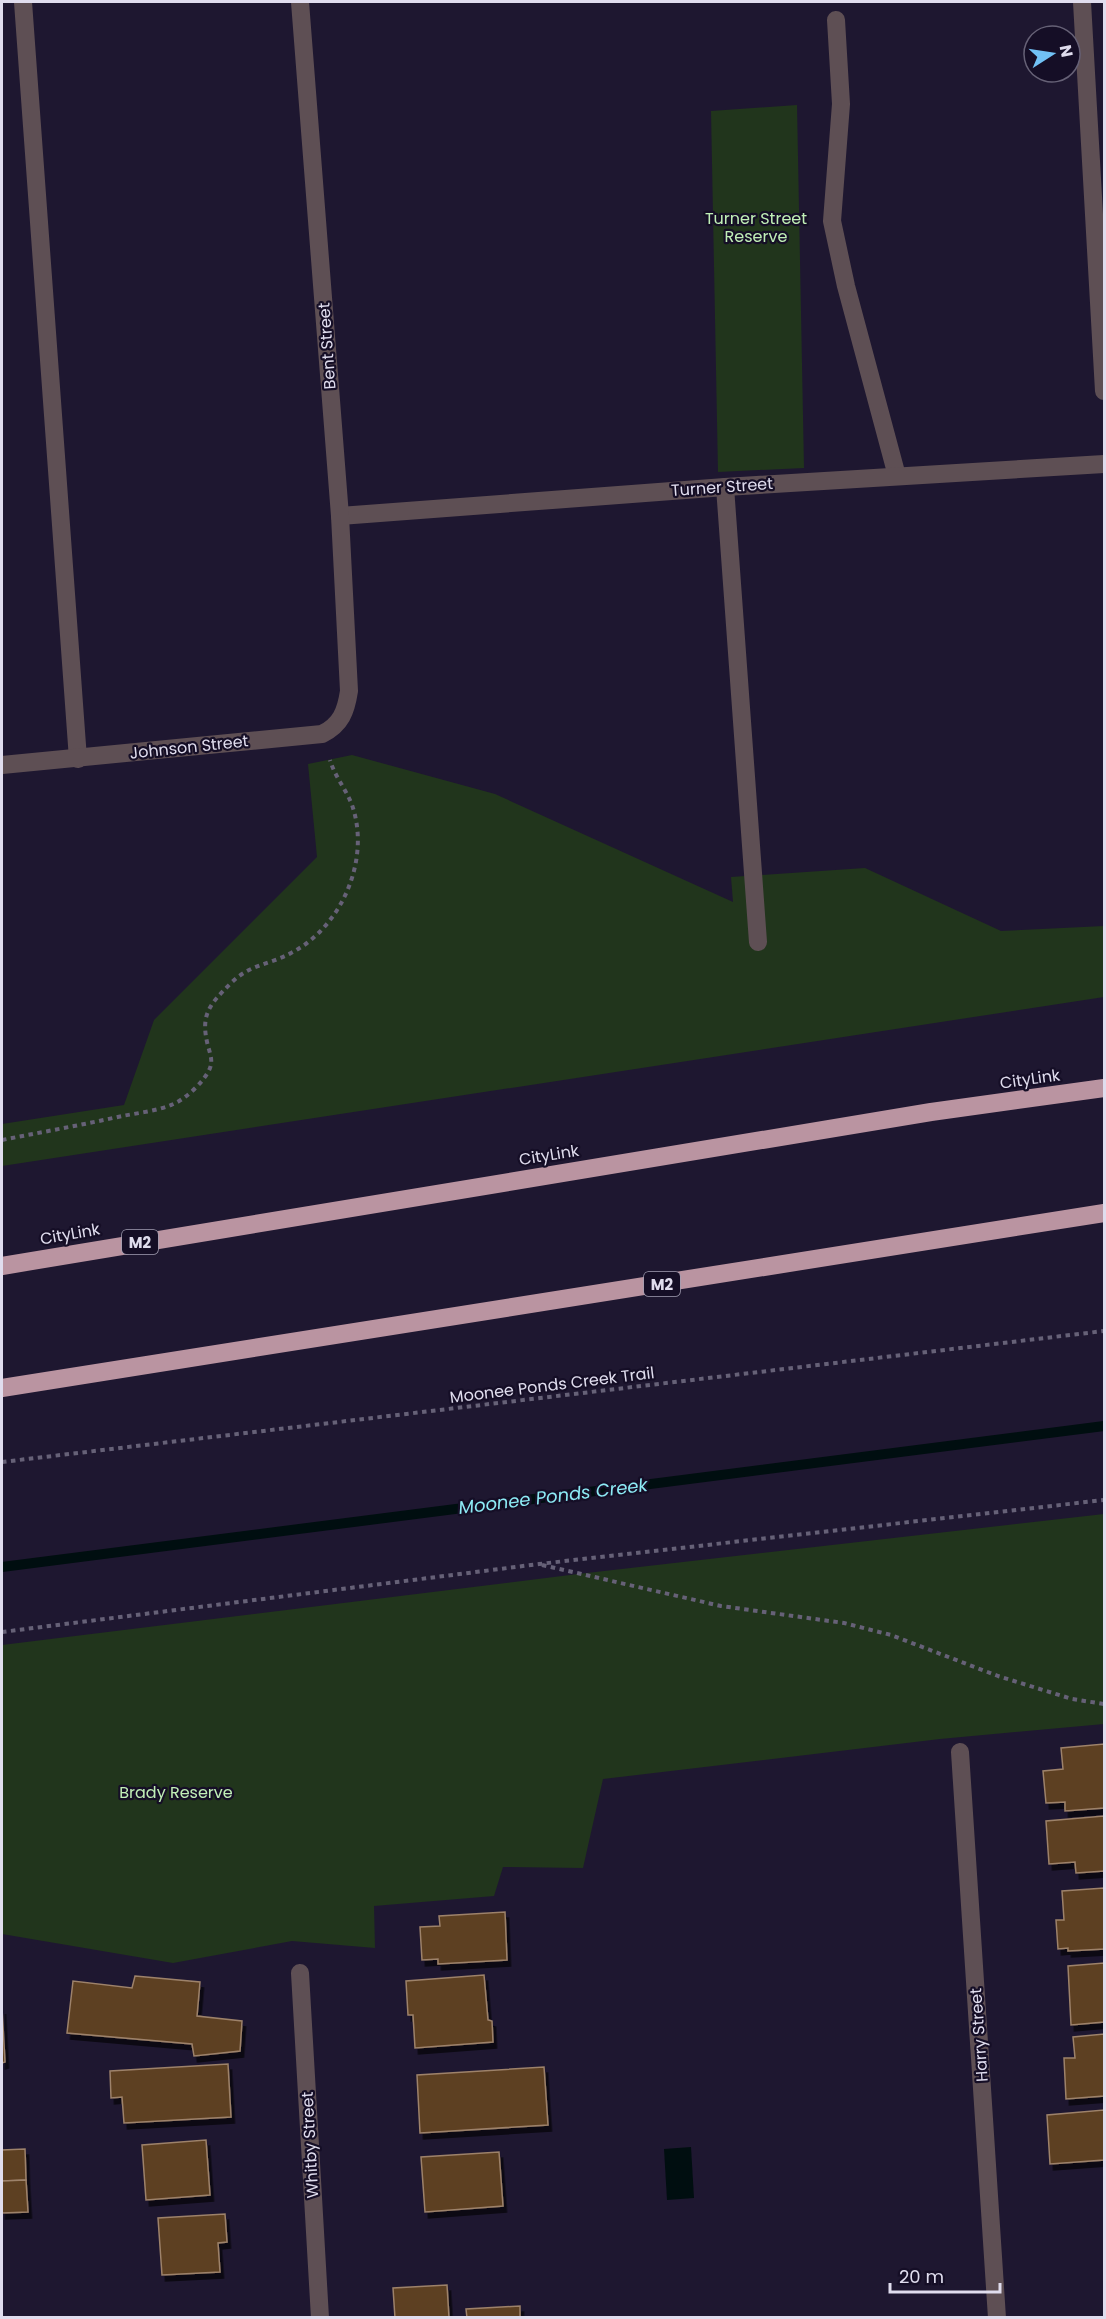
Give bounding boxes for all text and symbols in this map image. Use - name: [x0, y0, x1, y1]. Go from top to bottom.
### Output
- north arrow: [1022, 24, 1082, 84]
- text: N: [1054, 43, 1079, 59]
- park label: Turner Street Reserve: [705, 207, 807, 248]
- street label: Bent Street: [312, 302, 342, 390]
- street label: Turner Street: [670, 472, 774, 502]
- street label: Johnson Street: [129, 729, 250, 765]
- street label: CityLink: [998, 1063, 1062, 1095]
- street label: CityLink: [517, 1139, 581, 1171]
- street label: CityLink: [38, 1217, 103, 1251]
- road number: M2: [122, 1230, 158, 1254]
- road number: M2: [644, 1272, 680, 1296]
- street label: Moonee Ponds Creek Trail: [448, 1361, 656, 1409]
- water label: Moonee Ponds Creek: [457, 1472, 650, 1520]
- park label: Brady Reserve: [119, 1781, 233, 1804]
- street label: Harry Street: [964, 1987, 994, 2083]
- street label: Whitby Street: [296, 2091, 324, 2199]
- scale bar: [890, 2256, 1000, 2294]
- text: 20 m: [899, 2264, 944, 2289]

